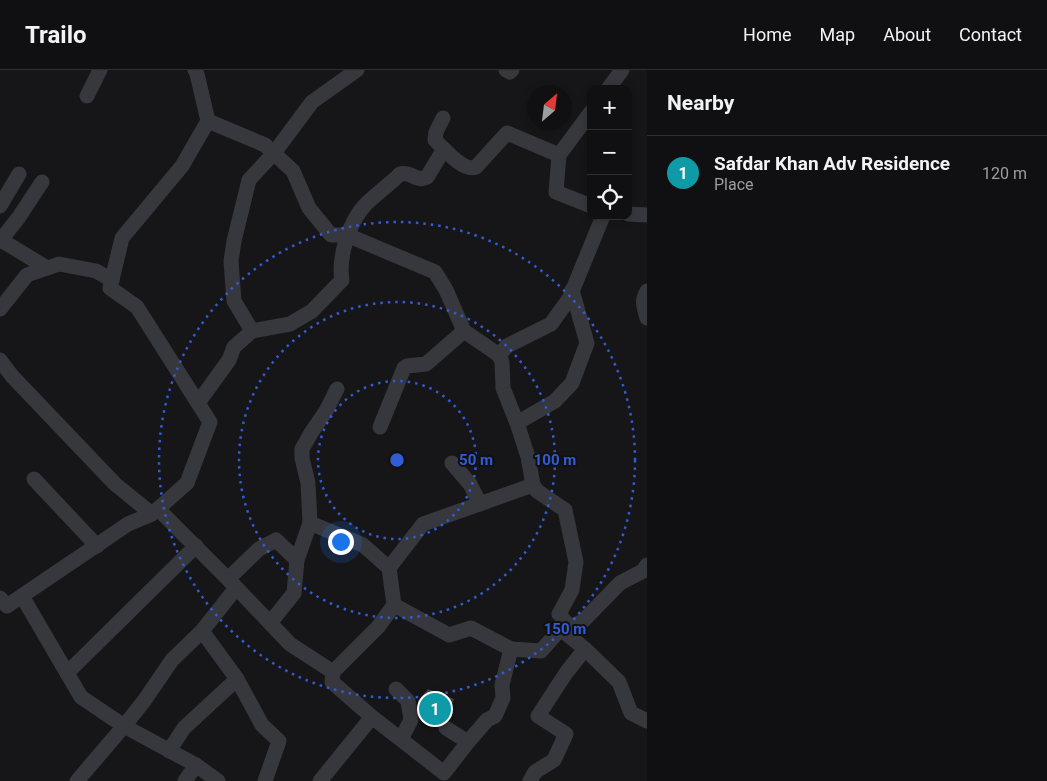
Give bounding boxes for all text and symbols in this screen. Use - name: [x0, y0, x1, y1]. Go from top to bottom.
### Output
- text: Trailo: [25, 21, 87, 49]
- text: Home: [743, 24, 792, 45]
- text: Map: [820, 24, 855, 45]
- text: About: [883, 24, 931, 45]
- text: Contact: [959, 24, 1022, 45]
- north arrow: [527, 85, 572, 130]
- map controls: [587, 85, 632, 220]
- button: +: [587, 85, 632, 130]
- text: Nearby: [667, 91, 734, 115]
- button: −: [587, 130, 632, 175]
- text: Safdar Khan Adv Residence: [714, 152, 950, 175]
- text: 1: [678, 164, 688, 183]
- text: 120 m: [982, 164, 1027, 183]
- button: locate: [587, 175, 632, 220]
- text: Place: [714, 175, 754, 194]
- centre of rings: [388, 451, 406, 469]
- text: 50 m: [459, 451, 493, 469]
- text: 100 m: [534, 451, 576, 469]
- your location: [328, 529, 354, 555]
- text: 150 m: [544, 620, 586, 638]
- pin: 1: [419, 690, 451, 728]

